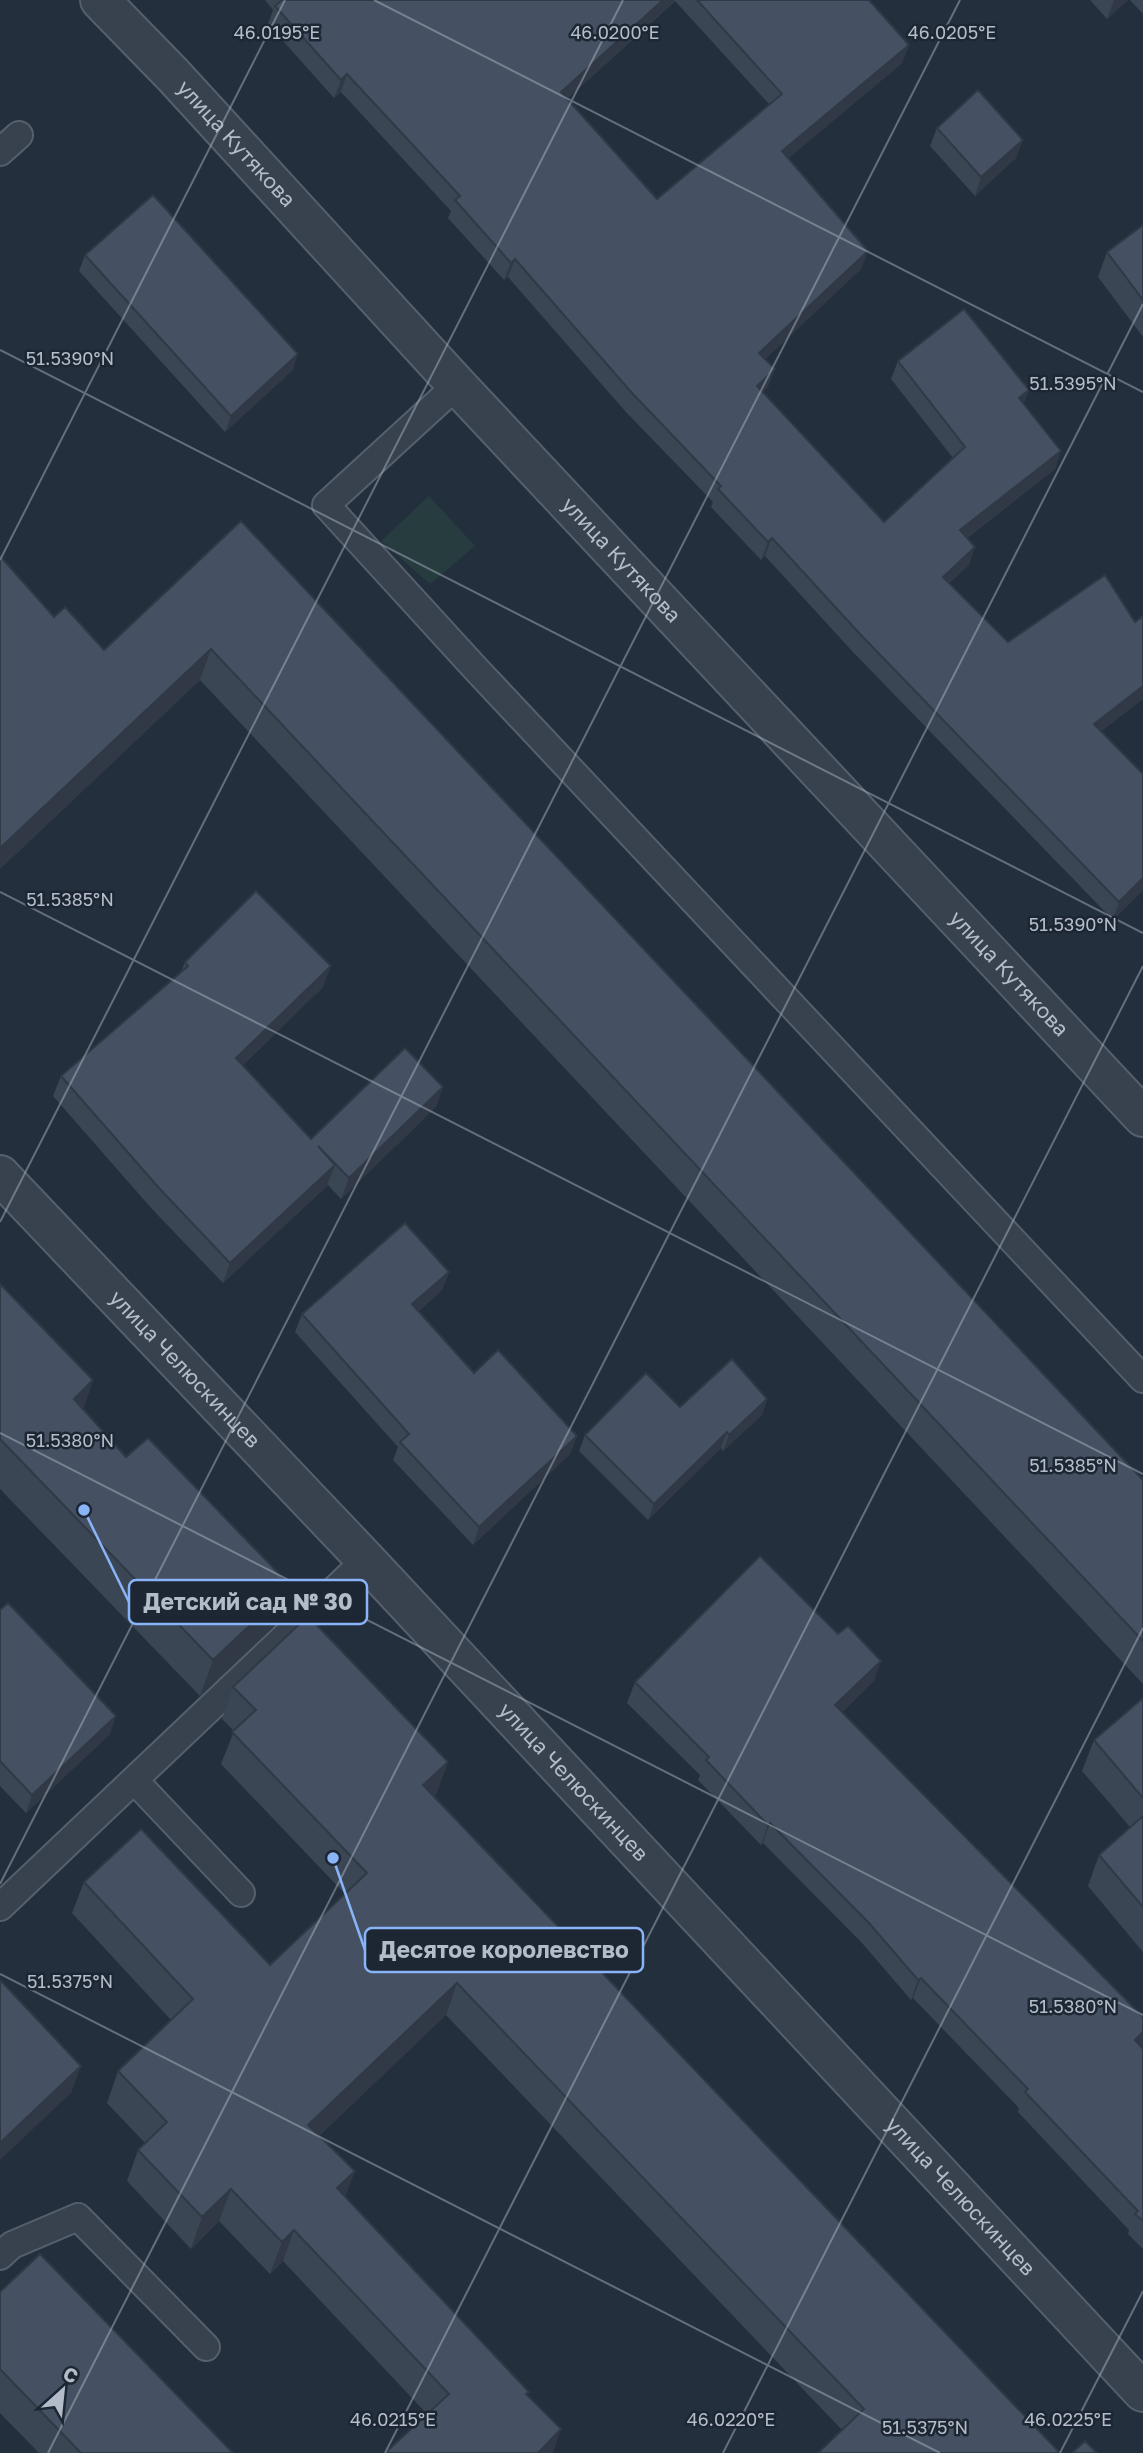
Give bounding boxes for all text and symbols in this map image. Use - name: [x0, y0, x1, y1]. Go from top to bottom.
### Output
- text: 46.0195°E: [234, 21, 320, 43]
- text: 46.0200°E: [570, 21, 660, 43]
- text: 46.0205°E: [908, 21, 996, 43]
- street label: улица Кутякова: [172, 74, 301, 212]
- text: 51.5390°N: [26, 347, 114, 369]
- text: 51.5395°N: [1029, 372, 1117, 394]
- street label: улица Кутякова: [557, 491, 687, 628]
- text: 51.5385°N: [26, 888, 114, 910]
- street label: улица Кутякова: [944, 905, 1075, 1041]
- text: 51.5390°N: [1029, 913, 1117, 935]
- street label: улица Челюскинцев: [104, 1284, 266, 1453]
- text: 51.5380°N: [26, 1429, 114, 1451]
- text: 51.5385°N: [1029, 1454, 1117, 1476]
- callout: Детский сад № 30: [129, 1580, 367, 1624]
- text: Детский сад № 30: [143, 1587, 353, 1615]
- street label: улица Челюскинцев: [494, 1697, 654, 1866]
- callout: Десятое королевство: [365, 1928, 643, 1972]
- text: Десятое королевство: [379, 1935, 629, 1963]
- text: 51.5375°N: [27, 1970, 113, 1992]
- text: 51.5380°N: [1029, 1995, 1117, 2017]
- street label: улица Челюскинцев: [881, 2111, 1041, 2281]
- north arrow: [28, 2355, 98, 2425]
- text: С: [60, 2361, 82, 2388]
- text: 46.0215°E: [350, 2408, 436, 2430]
- text: 46.0220°E: [687, 2408, 775, 2430]
- text: 46.0225°E: [1024, 2408, 1112, 2430]
- text: 51.5375°N: [882, 2416, 968, 2438]

